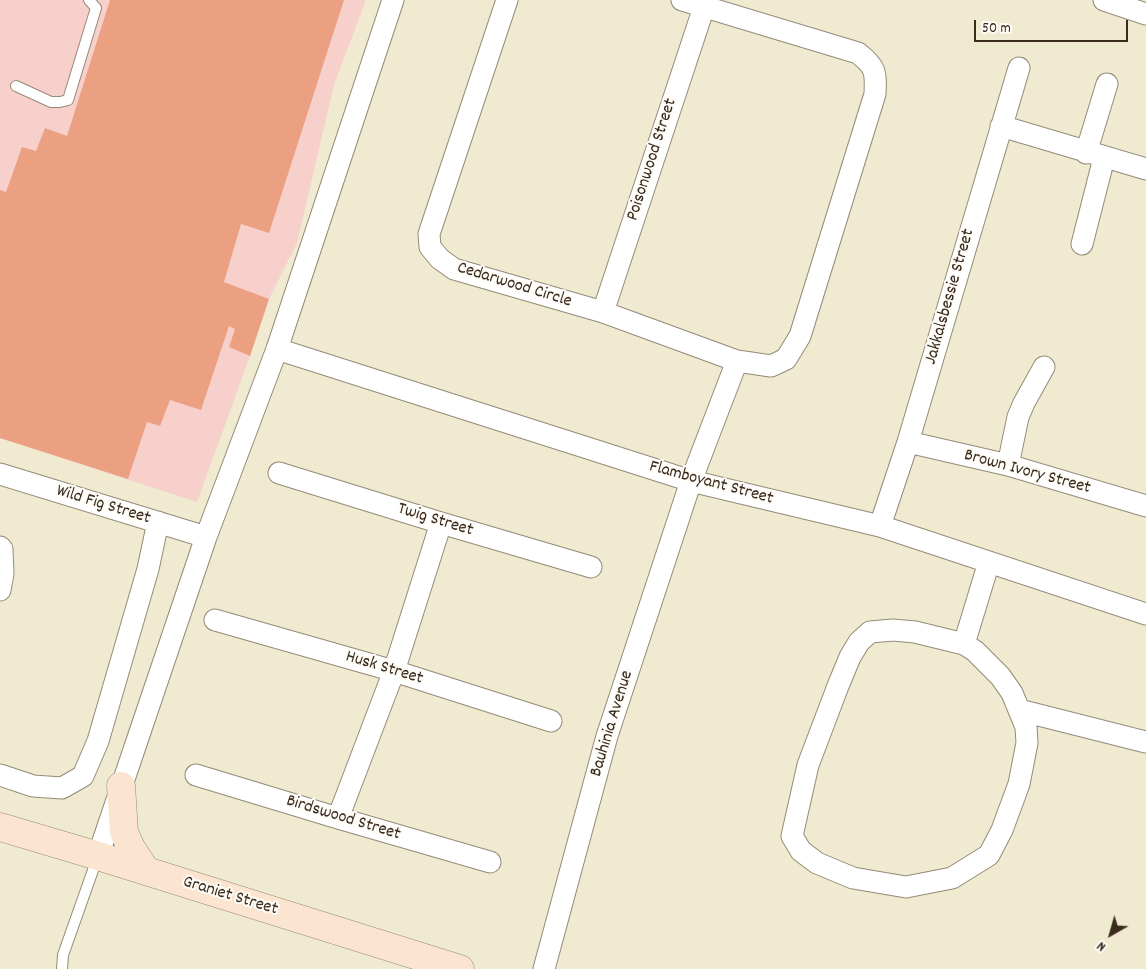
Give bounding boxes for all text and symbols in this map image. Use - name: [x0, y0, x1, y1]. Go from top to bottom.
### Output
- scale bar: [976, 10, 1130, 42]
- text: 50 m: [982, 18, 1011, 40]
- street label: Poisonwood Street: [623, 96, 683, 224]
- street label: Jakkalsbessie Street: [921, 227, 981, 367]
- street label: Cedarwood Circle: [454, 258, 574, 314]
- street label: Brown Ivory Street: [961, 446, 1093, 500]
- street label: Flamboyant Street: [647, 457, 775, 511]
- street label: Wild Fig Street: [53, 481, 153, 531]
- street label: Twig Street: [395, 499, 475, 543]
- street label: Husk Street: [343, 647, 425, 691]
- street label: Bauhinia Avenue: [587, 668, 639, 780]
- street label: Birdswood Street: [283, 791, 403, 847]
- street label: Graniet Street: [180, 872, 280, 922]
- north arrow: [1086, 909, 1136, 959]
- text: N: [1093, 936, 1111, 956]

